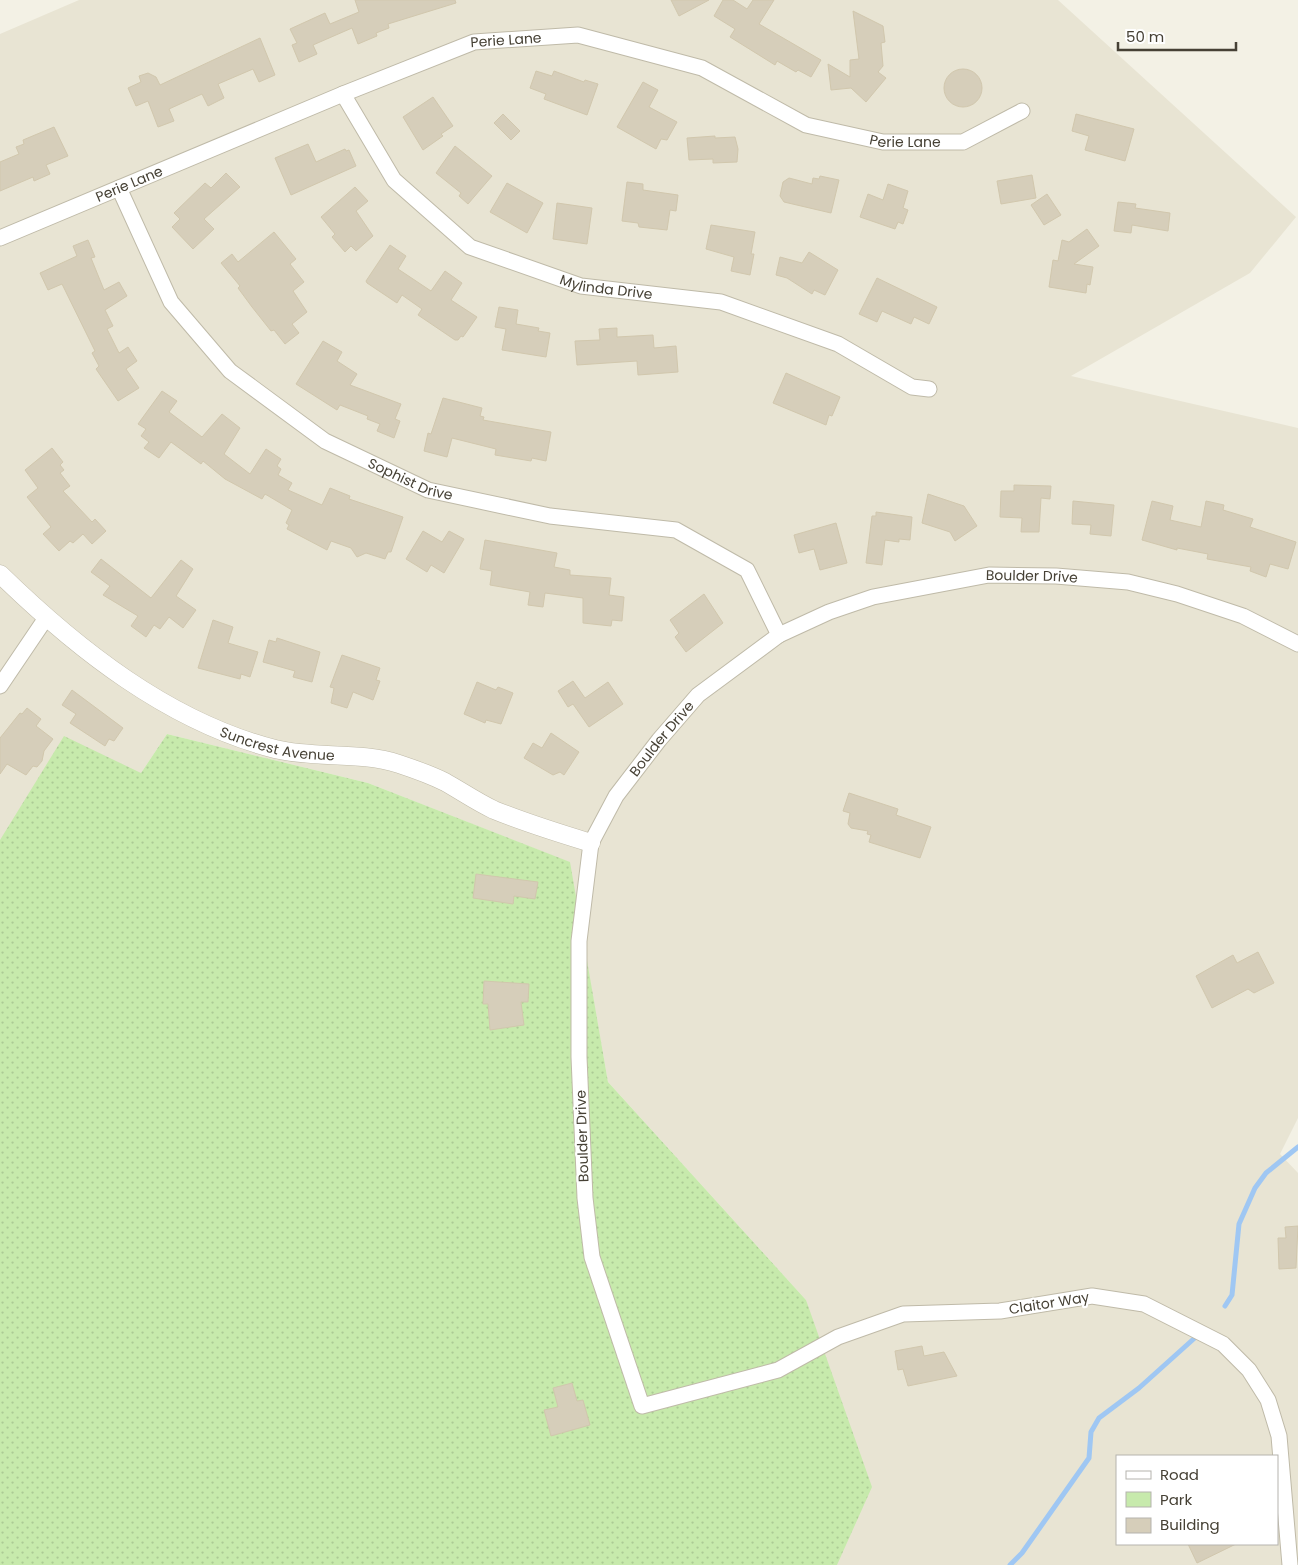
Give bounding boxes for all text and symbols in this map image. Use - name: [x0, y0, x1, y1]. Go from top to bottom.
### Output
- scale bar: [1118, 20, 1236, 52]
- text: 50 m: [1126, 26, 1164, 47]
- street label: Perie Lane: [470, 27, 542, 52]
- street label: Perie Lane: [868, 129, 941, 153]
- street label: Perie Lane: [92, 161, 166, 207]
- street label: Mylinda Drive: [557, 269, 654, 304]
- street label: Sophist Drive: [365, 453, 455, 505]
- street label: Boulder Drive: [986, 565, 1079, 588]
- street label: Boulder Drive: [625, 696, 699, 780]
- street label: Suncrest Avenue: [217, 722, 335, 765]
- street label: Boulder Drive: [570, 1089, 594, 1182]
- street label: Claitor Way: [1007, 1287, 1091, 1319]
- legend: [1116, 1455, 1278, 1545]
- text: Road: [1160, 1464, 1199, 1485]
- text: Park: [1160, 1489, 1192, 1510]
- text: Building: [1160, 1514, 1220, 1535]

